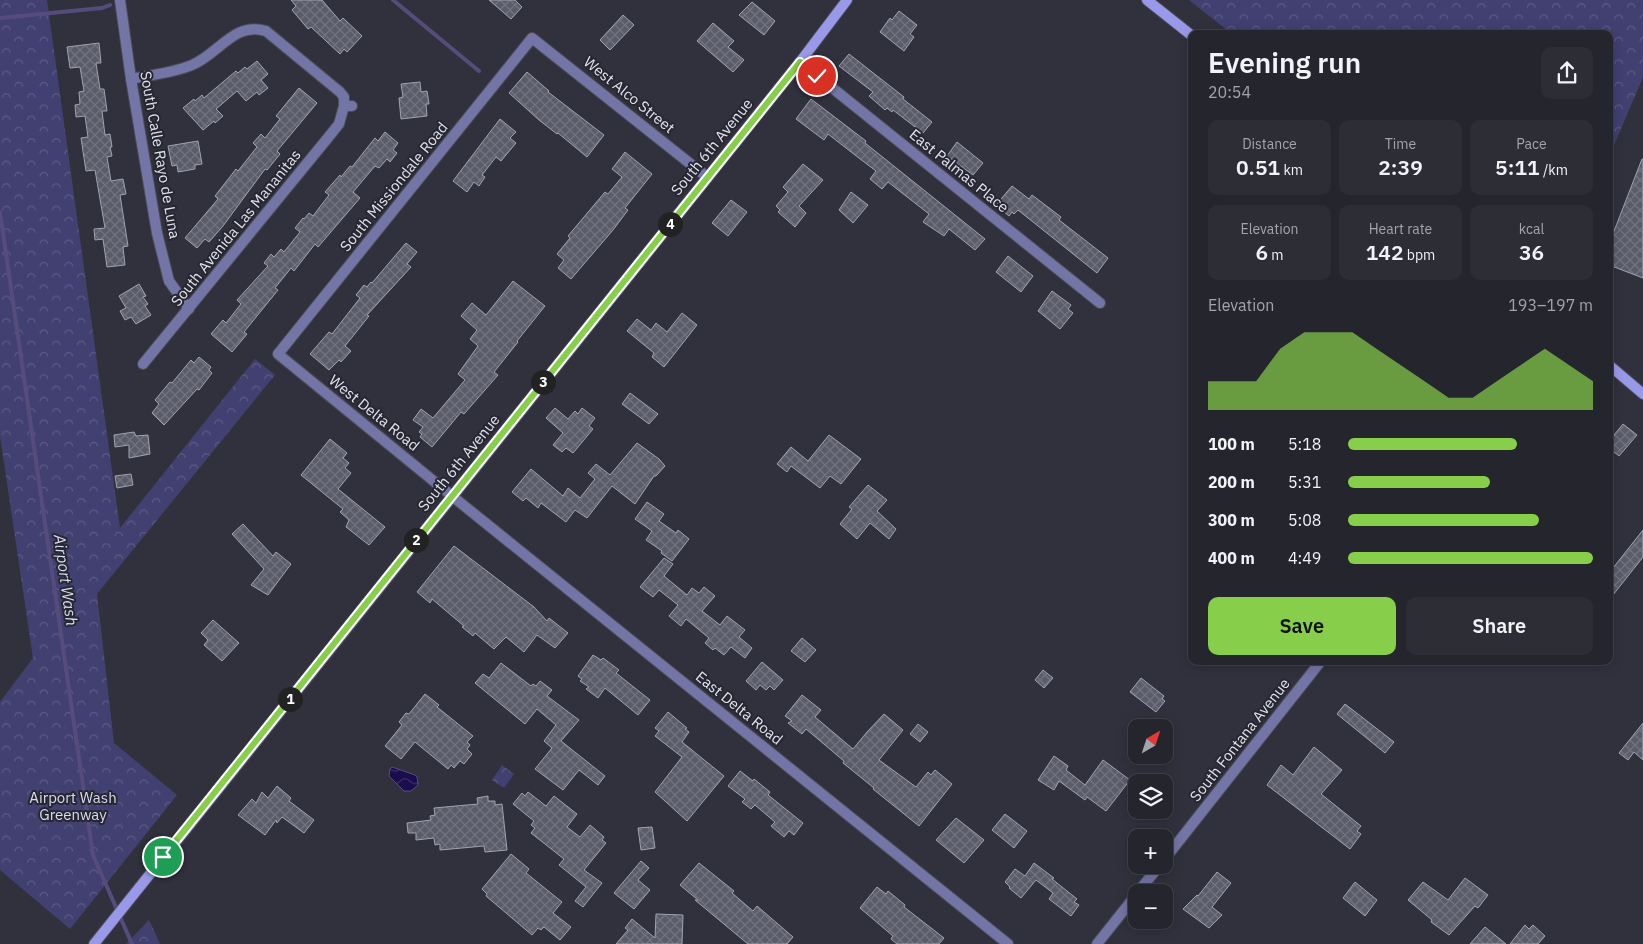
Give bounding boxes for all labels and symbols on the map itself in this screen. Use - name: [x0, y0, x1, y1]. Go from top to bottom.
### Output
- street label: West Alco Street: [580, 52, 679, 137]
- pin: [796, 55, 838, 97]
- street label: South Calle Rayo de Luna: [136, 70, 185, 240]
- street label: South 6th Avenue: [667, 94, 757, 199]
- street label: South Missiondale Road: [336, 118, 452, 255]
- street label: East Palmas Place: [906, 125, 1013, 217]
- street label: South Avenida Las Mananitas: [166, 145, 305, 310]
- pin: 4: [658, 212, 682, 236]
- street label: West Delta Road: [325, 370, 423, 455]
- pin: 3: [530, 370, 556, 394]
- street label: South 6th Avenue: [414, 410, 504, 515]
- pin: 2: [404, 528, 428, 552]
- water label: Airport Wash: [50, 532, 82, 627]
- street label: East Delta Road: [692, 667, 787, 748]
- street label: South Fontana Avenue: [1186, 674, 1294, 805]
- pin: 1: [278, 686, 302, 712]
- north arrow: [1128, 719, 1172, 764]
- park label: Airport Wash Greenway: [29, 788, 117, 824]
- pin: [142, 836, 184, 878]

